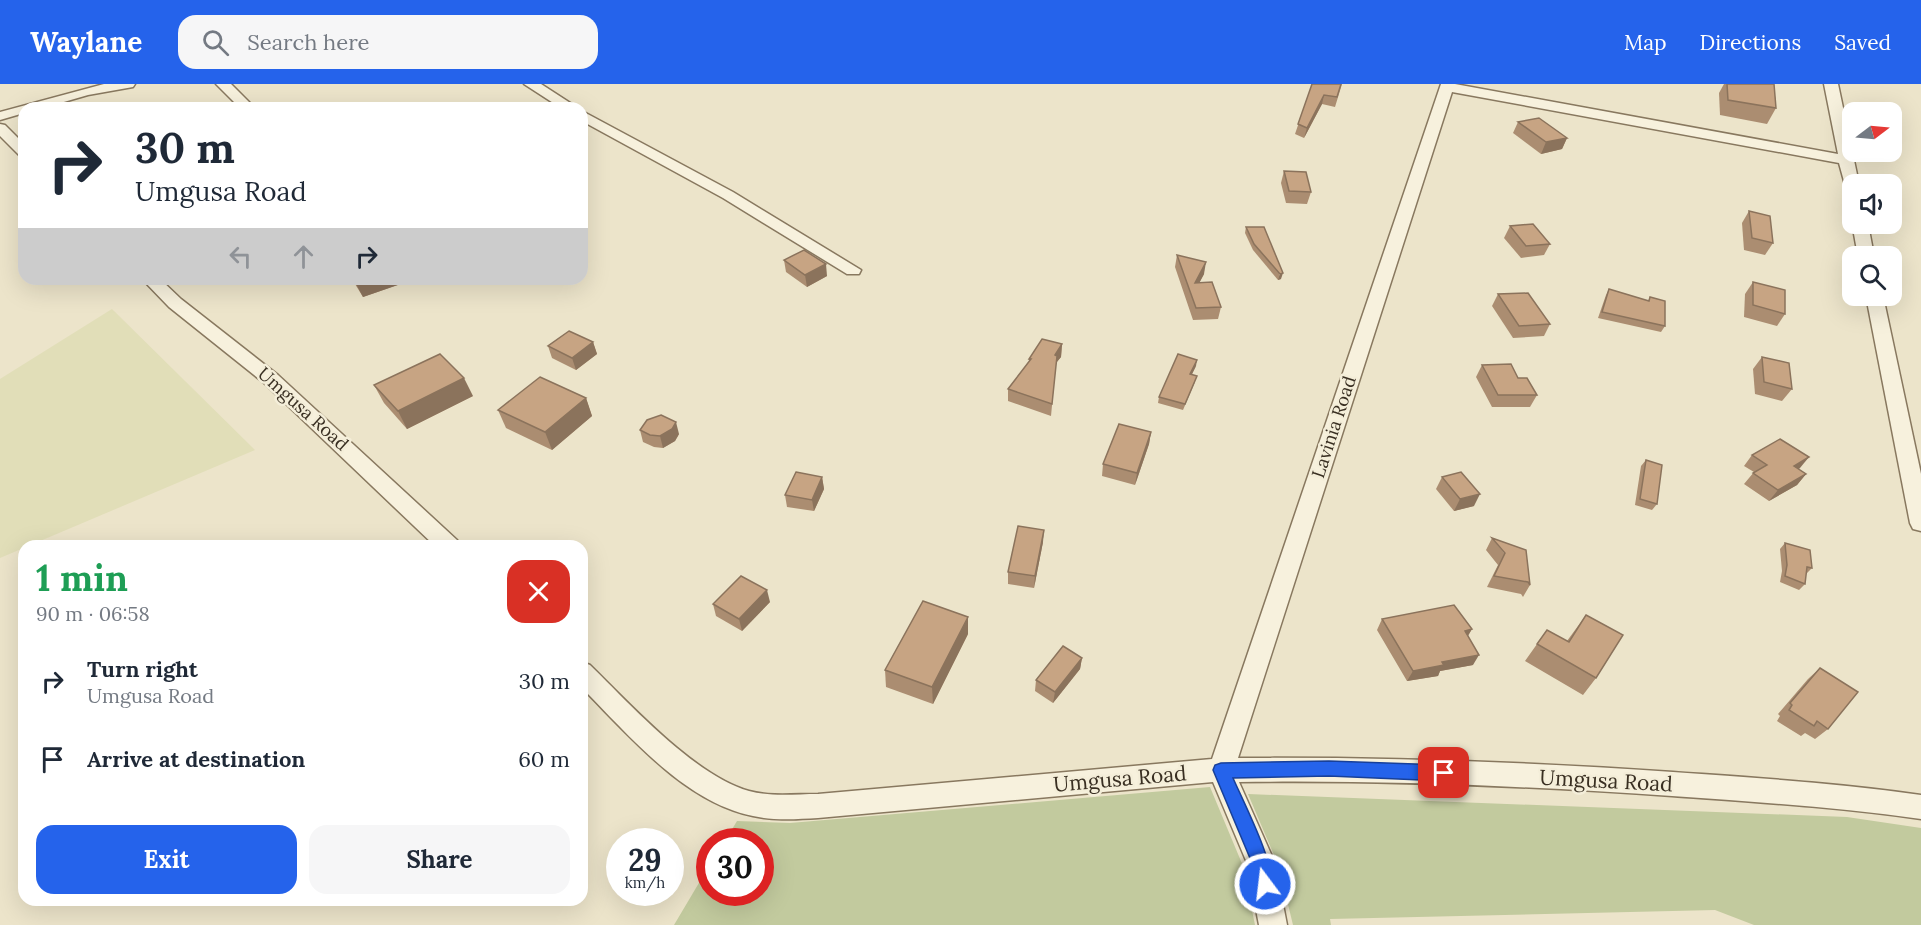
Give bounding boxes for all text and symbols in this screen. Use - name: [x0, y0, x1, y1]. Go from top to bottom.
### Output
- search box: [178, 15, 598, 69]
- text: Waylane: [30, 24, 142, 60]
- icon: search: [199, 26, 232, 59]
- text: Search here: [247, 28, 370, 56]
- text: Map: [1624, 29, 1667, 56]
- text: Directions: [1700, 29, 1801, 56]
- text: Saved: [1834, 29, 1891, 56]
- north arrow: [1842, 102, 1902, 162]
- map controls: [1842, 102, 1902, 306]
- text: 30 m: [135, 121, 235, 175]
- icon: right: [36, 126, 114, 204]
- text: Umgusa Road: [135, 174, 307, 208]
- button: sound: [1842, 174, 1902, 234]
- icon: left: [224, 240, 257, 273]
- icon: ahead: [287, 240, 320, 273]
- icon: right: [350, 240, 383, 273]
- button: search: [1842, 246, 1902, 306]
- street label: Umgusa Road: [253, 362, 354, 456]
- street label: Lavinia Road: [1306, 373, 1361, 481]
- text: 1 min: [36, 555, 128, 601]
- button: close: [507, 560, 570, 623]
- text: 90 m · 06:58: [36, 601, 150, 626]
- text: Turn right: [87, 655, 198, 683]
- icon: right: [36, 665, 69, 698]
- text: 30 m: [519, 667, 570, 695]
- text: Umgusa Road: [87, 683, 214, 708]
- icon: arrive: [36, 743, 69, 776]
- text: Arrive at destination: [87, 745, 305, 773]
- text: 60 m: [518, 745, 570, 773]
- pin: [1418, 747, 1469, 798]
- icon: arrive: [1427, 756, 1460, 789]
- street label: Umgusa Road: [1052, 759, 1188, 798]
- street label: Umgusa Road: [1539, 764, 1673, 797]
- button: Exit: [36, 825, 297, 894]
- button: Share: [309, 825, 570, 894]
- speed limit sign: 30: [696, 828, 774, 906]
- text: 29: [628, 841, 662, 879]
- position arrow: [1233, 852, 1297, 916]
- text: km/h: [625, 873, 665, 892]

